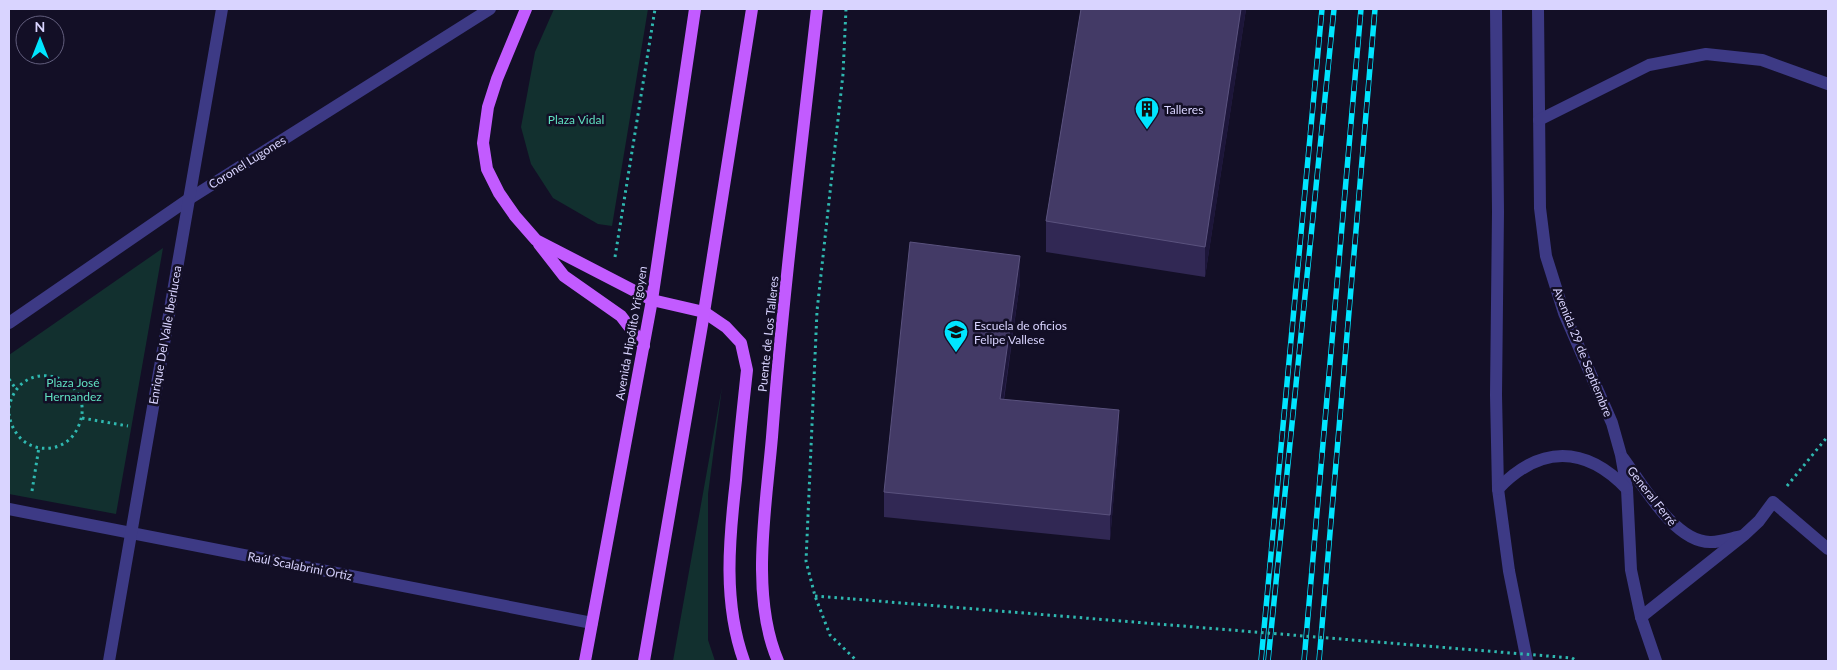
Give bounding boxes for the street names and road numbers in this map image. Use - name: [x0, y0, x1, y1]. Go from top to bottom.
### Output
- street label: Coronel Lugones: [206, 132, 288, 192]
- street label: Enrique Del Valle Iberlucea: [145, 264, 185, 406]
- street label: Avenida Hipólito Yrigoyen: [612, 265, 650, 401]
- street label: Puente de Los Talleres: [754, 275, 782, 393]
- street label: Avenida 29 de Septiembre: [1550, 285, 1616, 419]
- street label: General Ferré: [1624, 463, 1680, 529]
- street label: Raúl Scalabrini Ortiz: [246, 549, 354, 584]

